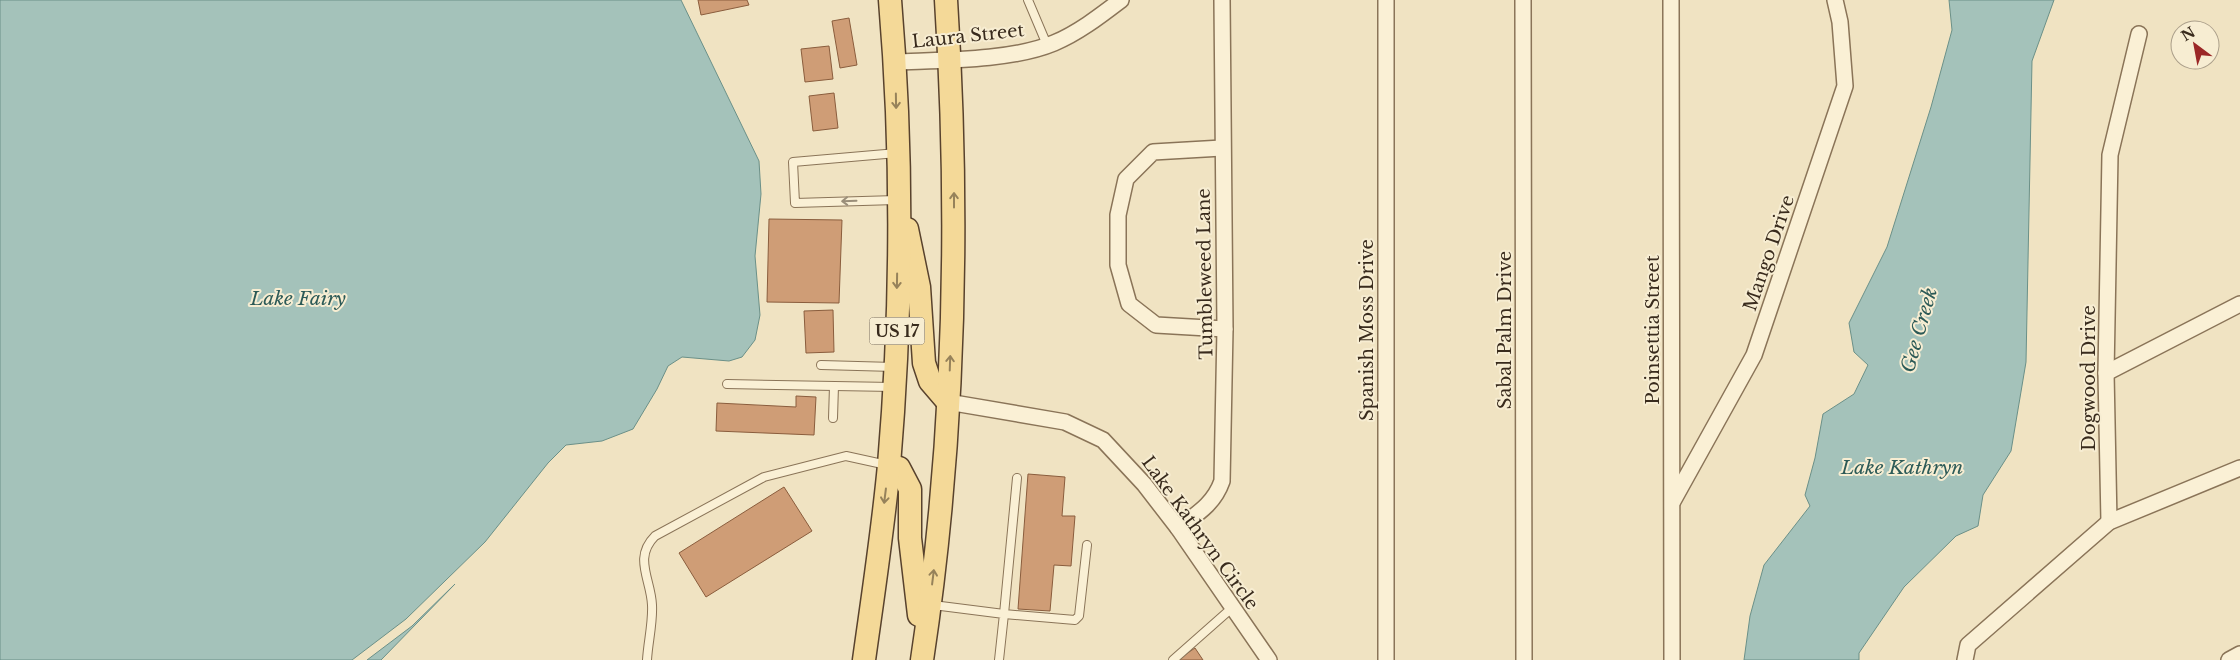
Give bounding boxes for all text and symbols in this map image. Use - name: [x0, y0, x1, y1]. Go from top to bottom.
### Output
- street label: Laura Street: [911, 19, 1025, 53]
- north arrow: [2170, 20, 2220, 70]
- text: N: [2178, 23, 2198, 45]
- one-way arrow: [891, 92, 901, 109]
- street label: Tumbleweed Lane: [1193, 188, 1217, 360]
- one-way arrow: [949, 192, 958, 208]
- street label: Mango Drive: [1739, 192, 1799, 314]
- one-way arrow: [842, 196, 858, 206]
- street label: Spanish Moss Drive: [1356, 239, 1378, 421]
- street label: Sabal Palm Drive: [1494, 251, 1516, 409]
- street label: Poinsettia Street: [1642, 255, 1664, 405]
- one-way arrow: [892, 272, 902, 289]
- water label: Gee Creek: [1896, 285, 1942, 375]
- water label: Lake Fairy: [249, 287, 346, 310]
- street label: Dogwood Drive: [2078, 305, 2100, 451]
- road number: US 17: [870, 318, 924, 344]
- one-way arrow: [945, 355, 955, 371]
- street label: Lake Kathryn Circle: [1137, 452, 1263, 614]
- water label: Lake Kathryn: [1840, 456, 1963, 479]
- one-way arrow: [880, 487, 890, 503]
- one-way arrow: [928, 569, 938, 585]

